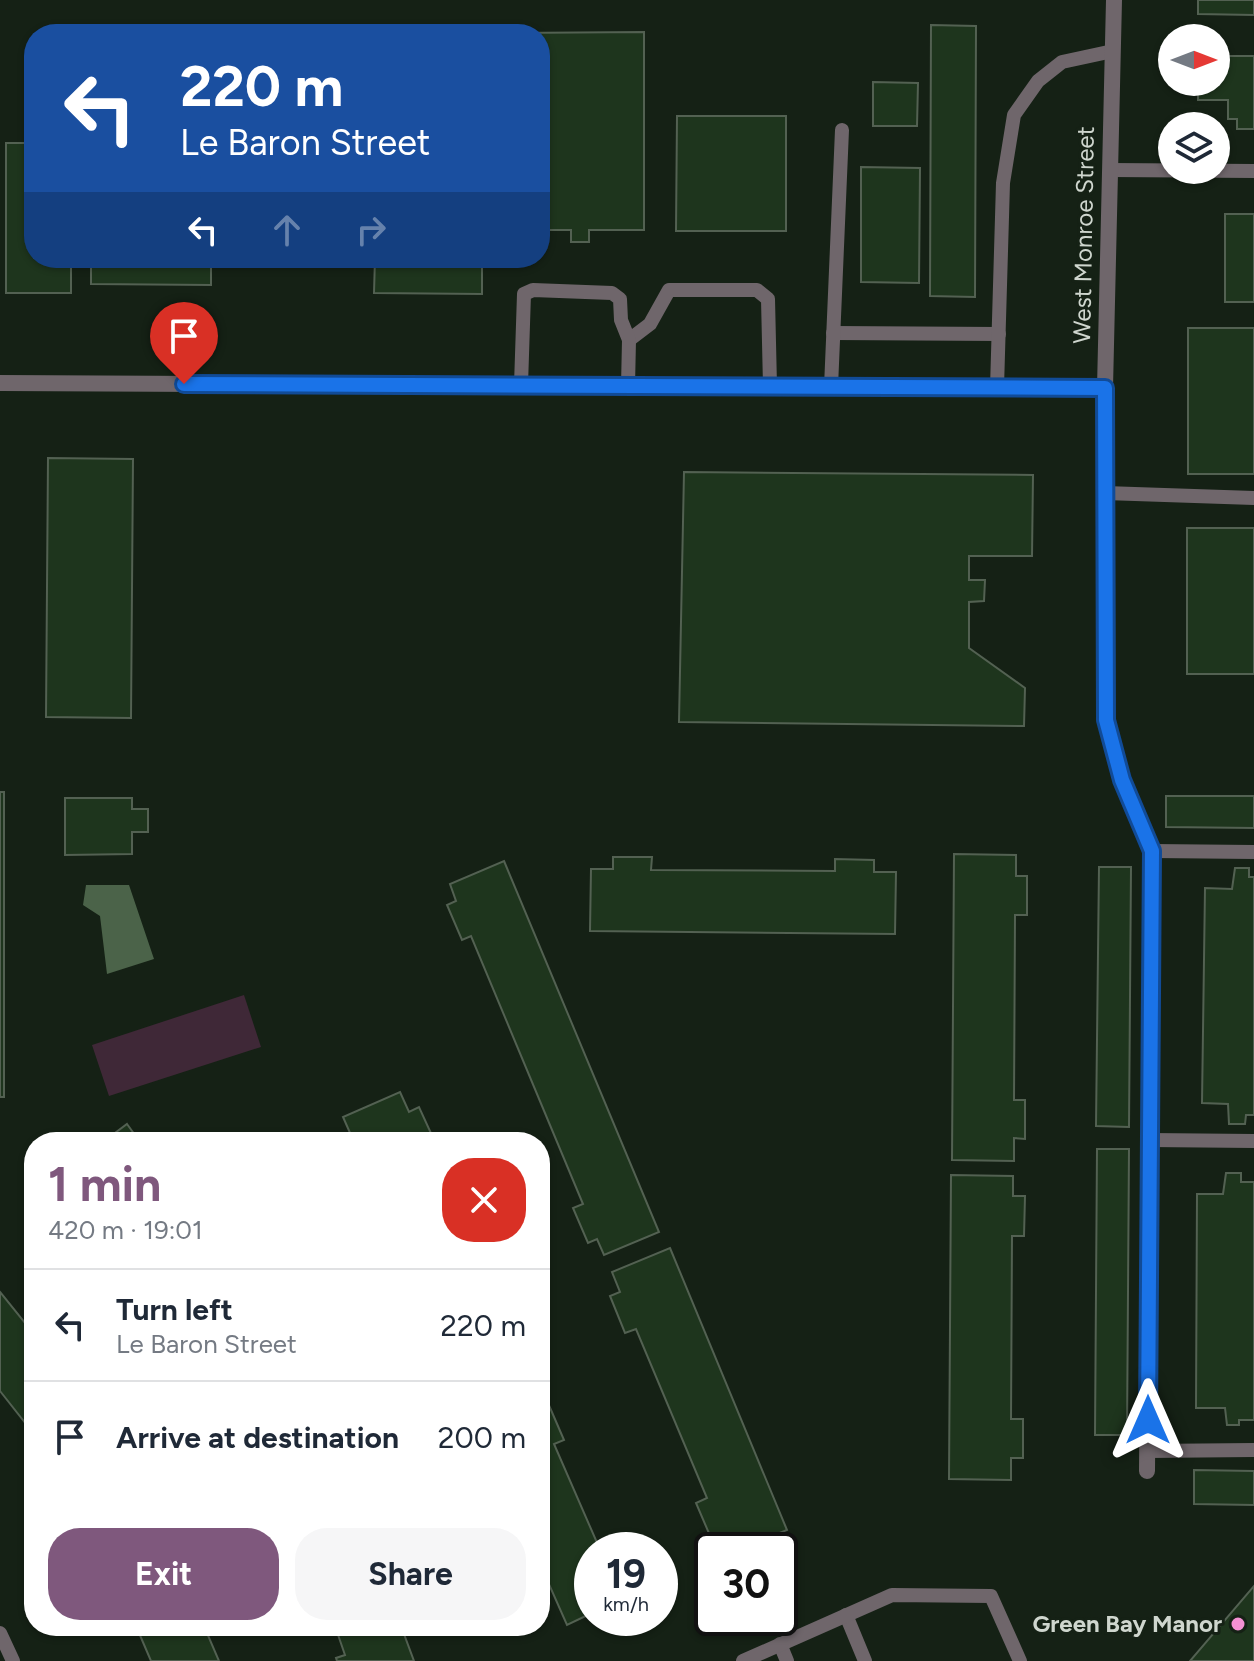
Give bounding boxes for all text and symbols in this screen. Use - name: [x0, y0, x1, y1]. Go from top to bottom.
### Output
- north arrow: [1158, 24, 1230, 96]
- map controls: [1158, 24, 1230, 184]
- text: 220 m: [180, 53, 343, 120]
- icon: left: [48, 56, 152, 160]
- button: layers: [1158, 112, 1230, 184]
- text: Le Baron Street: [180, 121, 430, 164]
- street label: West Monroe Street: [1067, 126, 1100, 344]
- icon: left: [181, 208, 225, 252]
- icon: ahead: [265, 208, 309, 252]
- icon: right: [349, 208, 393, 252]
- pin: [150, 302, 218, 384]
- icon: arrive: [162, 314, 206, 358]
- text: 1 min: [48, 1155, 161, 1213]
- button: close: [442, 1158, 526, 1242]
- text: 420 m · 19:01: [48, 1214, 203, 1246]
- text: Turn left: [116, 1291, 233, 1328]
- icon: left: [48, 1303, 92, 1347]
- text: 220 m: [440, 1307, 526, 1344]
- text: Le Baron Street: [116, 1328, 297, 1360]
- position arrow: [1106, 1378, 1190, 1462]
- icon: arrive: [48, 1415, 92, 1459]
- text: Arrive at destination: [116, 1419, 399, 1456]
- text: 200 m: [438, 1419, 526, 1456]
- button: Exit: [48, 1528, 279, 1620]
- button: Share: [295, 1528, 526, 1620]
- speed limit sign: 30: [694, 1532, 798, 1636]
- text: 19: [606, 1550, 646, 1598]
- text: km/h: [603, 1592, 649, 1616]
- place label: Green Bay Manor: [1032, 1609, 1222, 1638]
- marker: Green Bay Manor: [1229, 1615, 1247, 1633]

